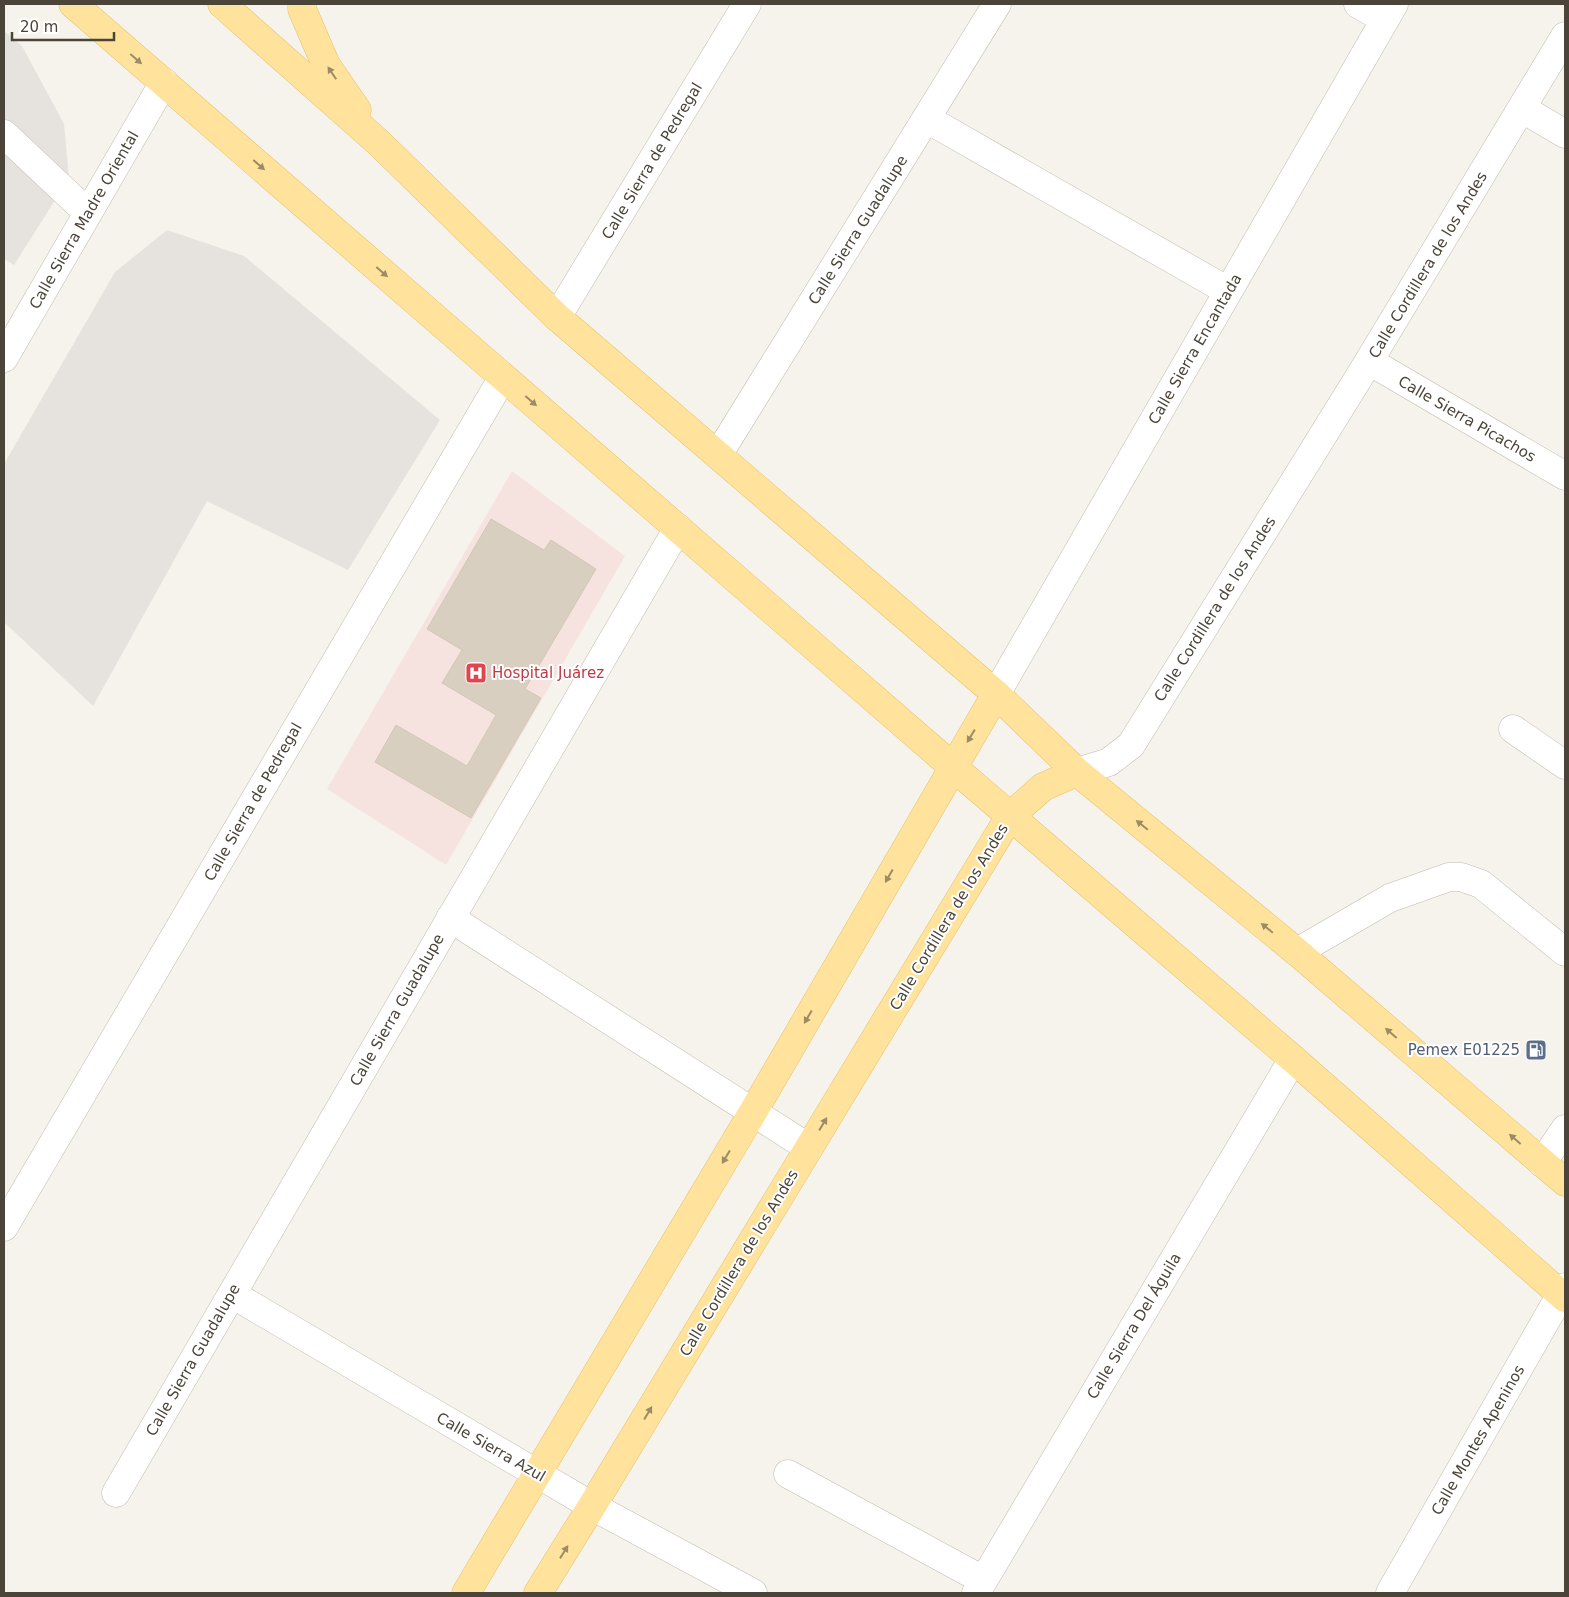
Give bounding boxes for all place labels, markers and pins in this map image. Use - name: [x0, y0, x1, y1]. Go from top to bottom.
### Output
- hospital icon: Hospital Juárez: [464, 661, 488, 685]
- place label: Hospital Juárez: [492, 664, 604, 682]
- fuel station icon: Pemex E01225: [1524, 1038, 1548, 1062]
- place label: Pemex E01225: [1408, 1041, 1520, 1059]

